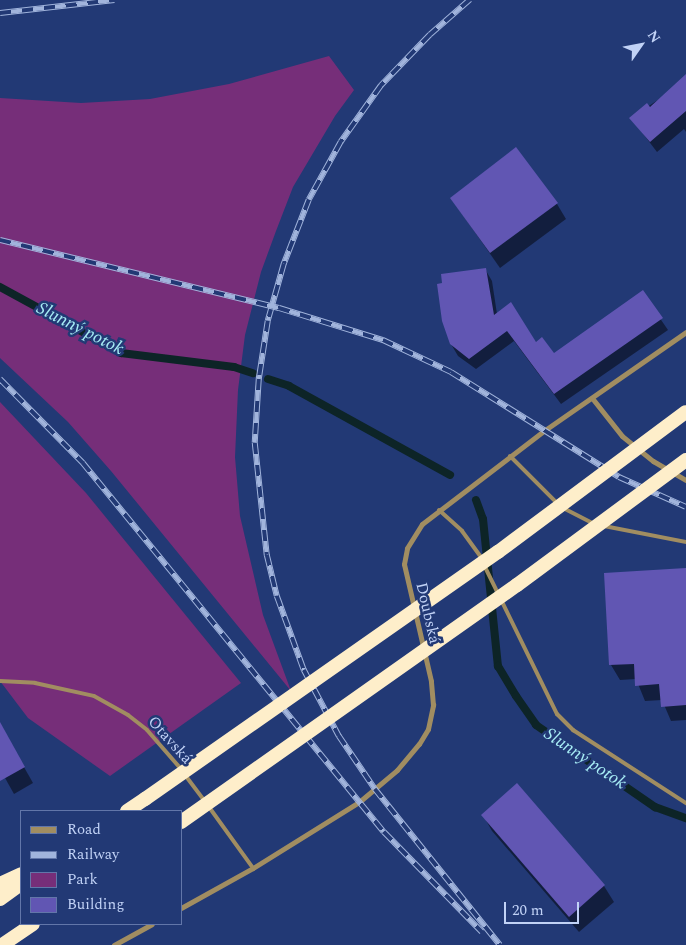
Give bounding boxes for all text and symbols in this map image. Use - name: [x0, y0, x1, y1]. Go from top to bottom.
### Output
- north arrow: [616, 20, 666, 70]
- text: N: [642, 26, 666, 47]
- water label: Slunný potok: [33, 298, 127, 360]
- street label: Doubská: [412, 580, 444, 646]
- street label: Otavská: [144, 712, 196, 768]
- water label: Slunný potok: [540, 723, 630, 795]
- legend: [20, 810, 182, 925]
- text: Road: [67, 818, 101, 841]
- text: Railway: [67, 843, 119, 866]
- text: Park: [67, 868, 98, 891]
- scale bar: [506, 892, 581, 924]
- text: Building: [67, 893, 124, 916]
- text: 20 m: [512, 899, 544, 922]

